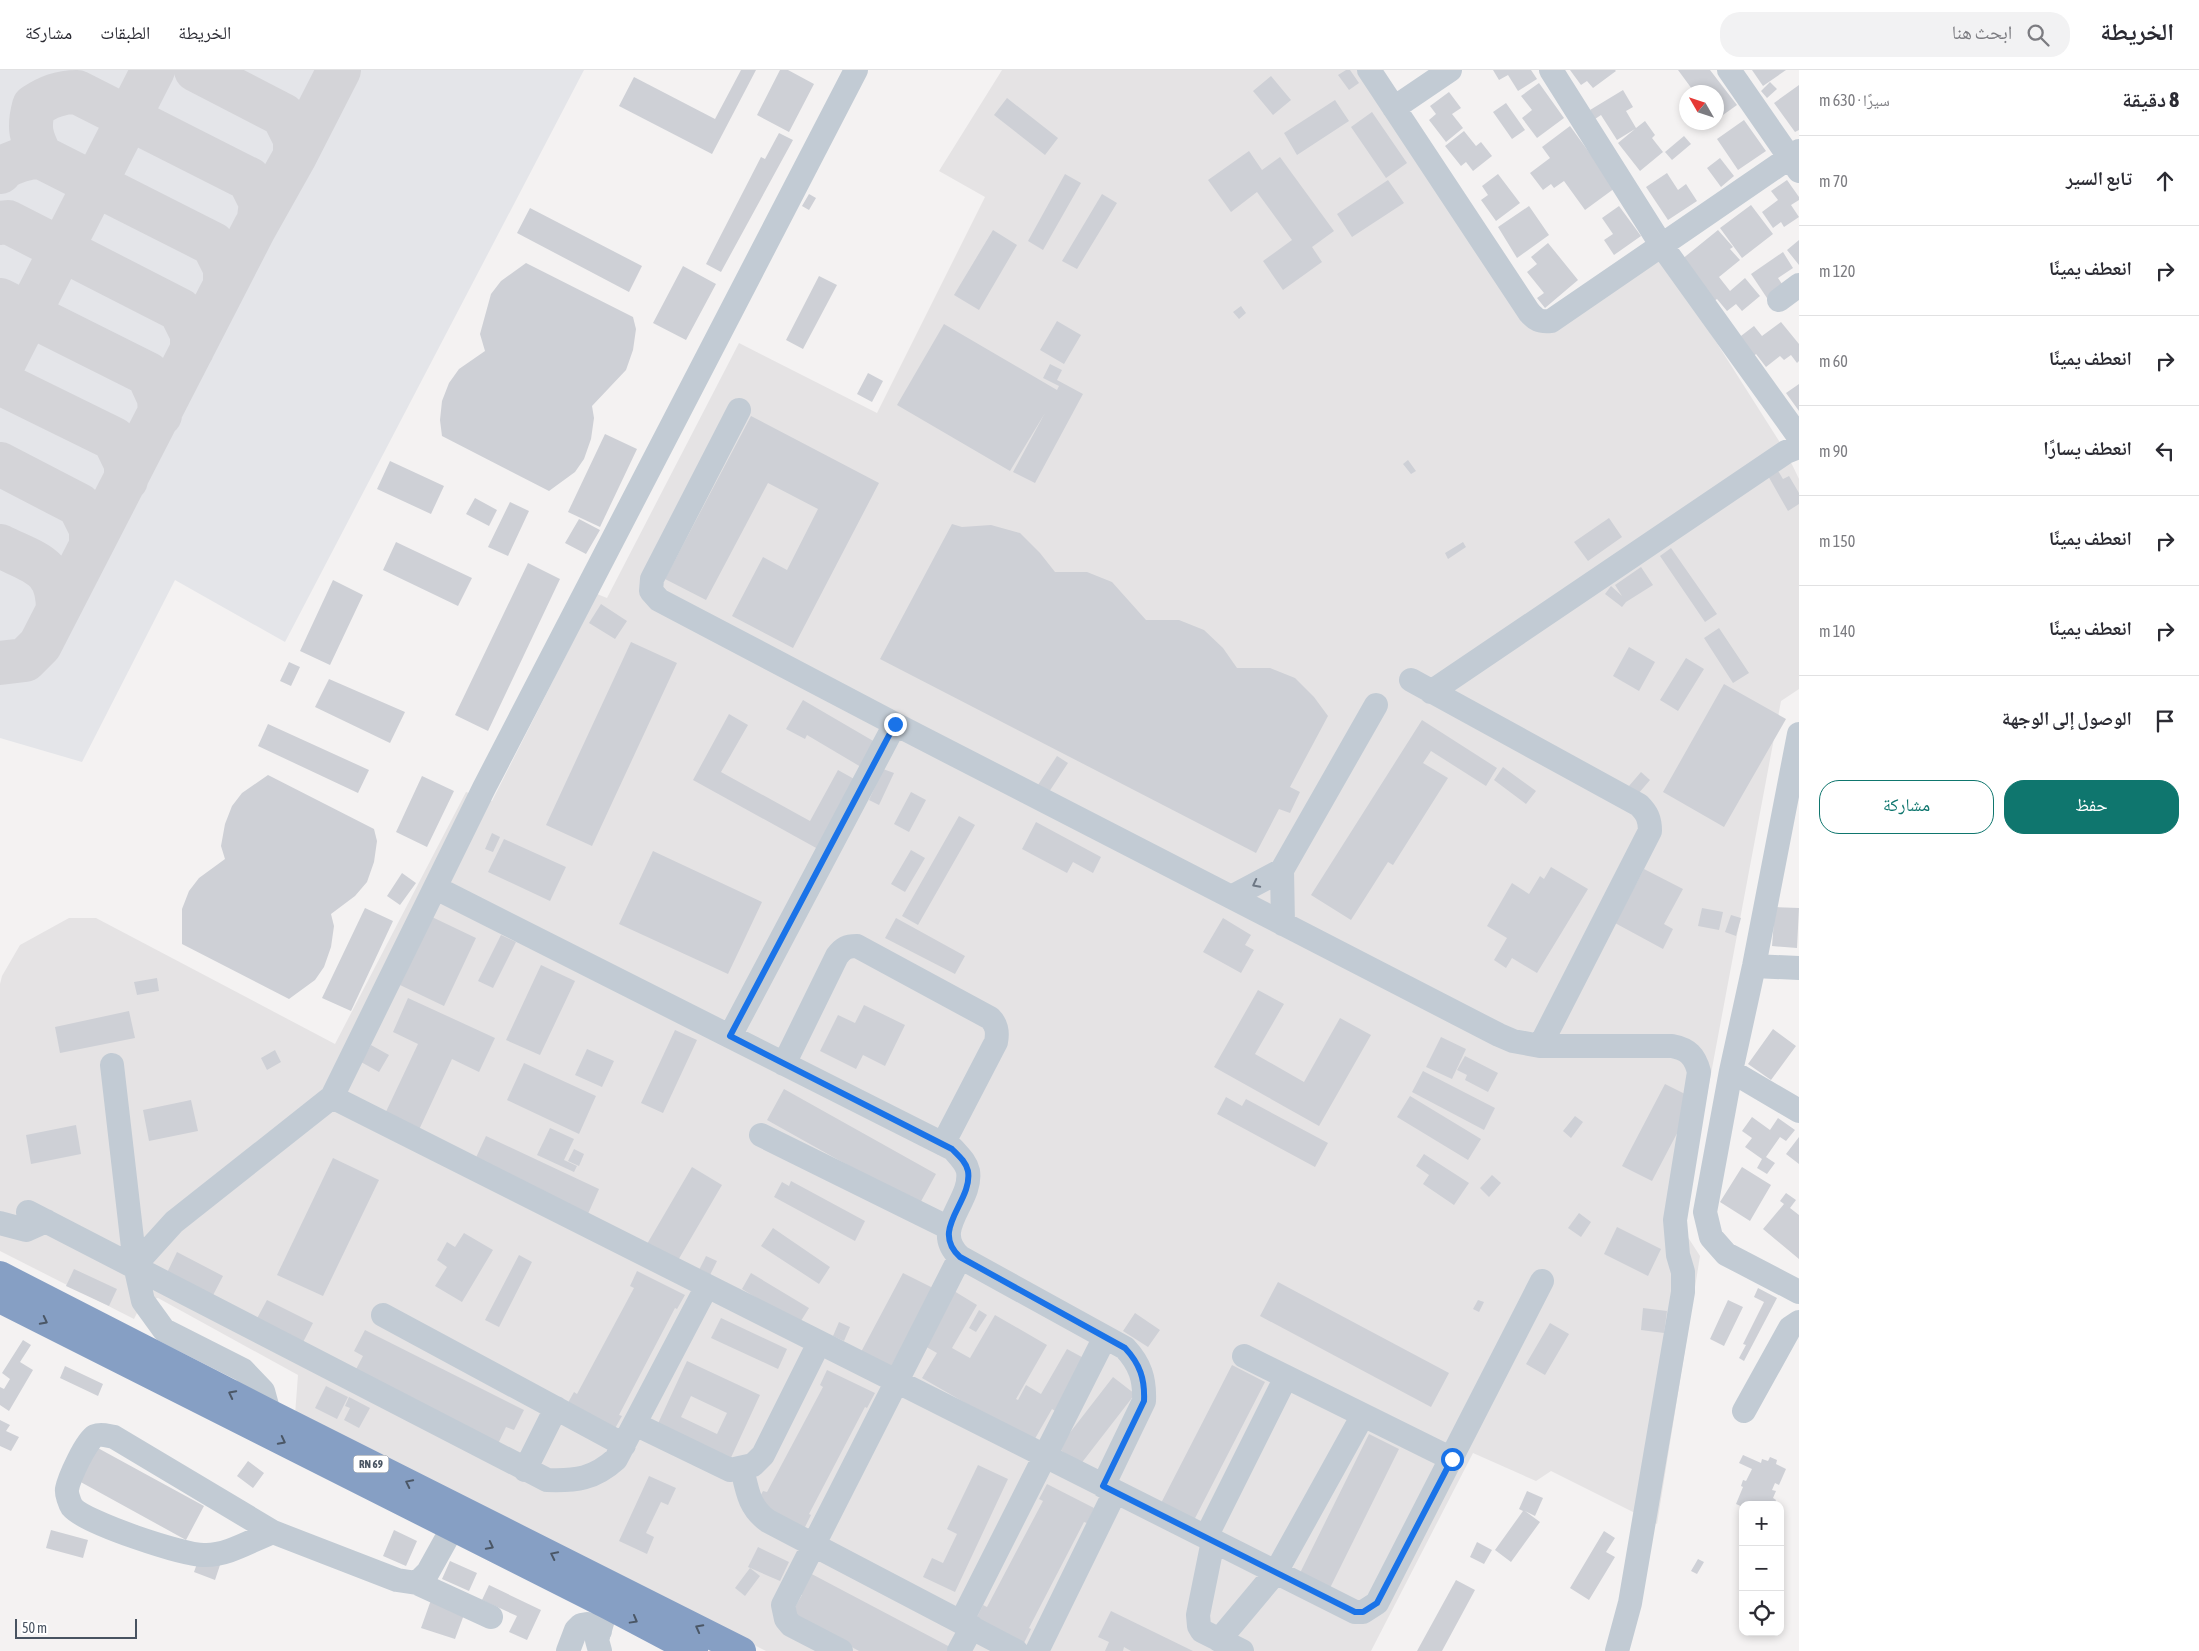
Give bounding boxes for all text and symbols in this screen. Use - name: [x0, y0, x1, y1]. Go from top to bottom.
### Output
- search box: [1720, 12, 2070, 57]
- text: الخريطة: [2100, 18, 2174, 45]
- text: ابحث هنا: [1952, 21, 2012, 43]
- icon: search: [2024, 21, 2052, 49]
- text: مشاركة: [25, 22, 72, 43]
- text: الطبقات: [100, 22, 150, 43]
- text: الخريطة: [178, 22, 231, 43]
- north arrow: [1679, 85, 1724, 130]
- text: 8 دقيقة: [2122, 87, 2179, 111]
- text: سيرًا · 630 m: [1819, 91, 1890, 109]
- text: تابع السير: [2066, 167, 2132, 189]
- icon: ahead: [2151, 167, 2179, 195]
- text: 70 m: [1819, 172, 1848, 190]
- text: انعطف يمينًا: [2049, 257, 2132, 279]
- icon: right: [2151, 257, 2179, 285]
- text: 120 m: [1819, 262, 1855, 280]
- text: انعطف يمينًا: [2049, 347, 2132, 369]
- icon: right: [2151, 347, 2179, 375]
- text: 60 m: [1819, 352, 1848, 370]
- text: انعطف يسارًا: [2043, 437, 2132, 459]
- icon: left: [2151, 437, 2179, 465]
- text: 90 m: [1819, 442, 1848, 460]
- text: انعطف يمينًا: [2049, 527, 2132, 549]
- icon: right: [2151, 527, 2179, 555]
- text: 150 m: [1819, 532, 1855, 550]
- text: انعطف يمينًا: [2049, 617, 2132, 639]
- icon: right: [2151, 617, 2179, 645]
- text: 140 m: [1819, 622, 1855, 640]
- text: الوصول إلى الوجهة: [2002, 707, 2132, 729]
- icon: arrive: [2151, 707, 2179, 735]
- route end: [884, 713, 907, 736]
- button: مشاركة: [1819, 780, 1994, 834]
- button: حفظ: [2004, 780, 2179, 834]
- one-way arrow: [1253, 878, 1262, 888]
- one-way arrow: [38, 1315, 47, 1325]
- one-way arrow: [228, 1390, 237, 1400]
- one-way arrow: [277, 1435, 286, 1445]
- route start: [1441, 1448, 1464, 1471]
- road number: RN 69: [354, 1456, 388, 1472]
- one-way arrow: [405, 1479, 414, 1489]
- map controls: [1739, 1501, 1784, 1636]
- button: +: [1739, 1501, 1784, 1546]
- one-way arrow: [485, 1540, 494, 1550]
- button: −: [1739, 1546, 1784, 1591]
- one-way arrow: [550, 1551, 559, 1561]
- button: locate: [1739, 1591, 1784, 1636]
- one-way arrow: [629, 1614, 638, 1624]
- scale bar: [15, 1616, 138, 1639]
- text: 50 m: [22, 1620, 47, 1636]
- one-way arrow: [695, 1624, 704, 1634]

